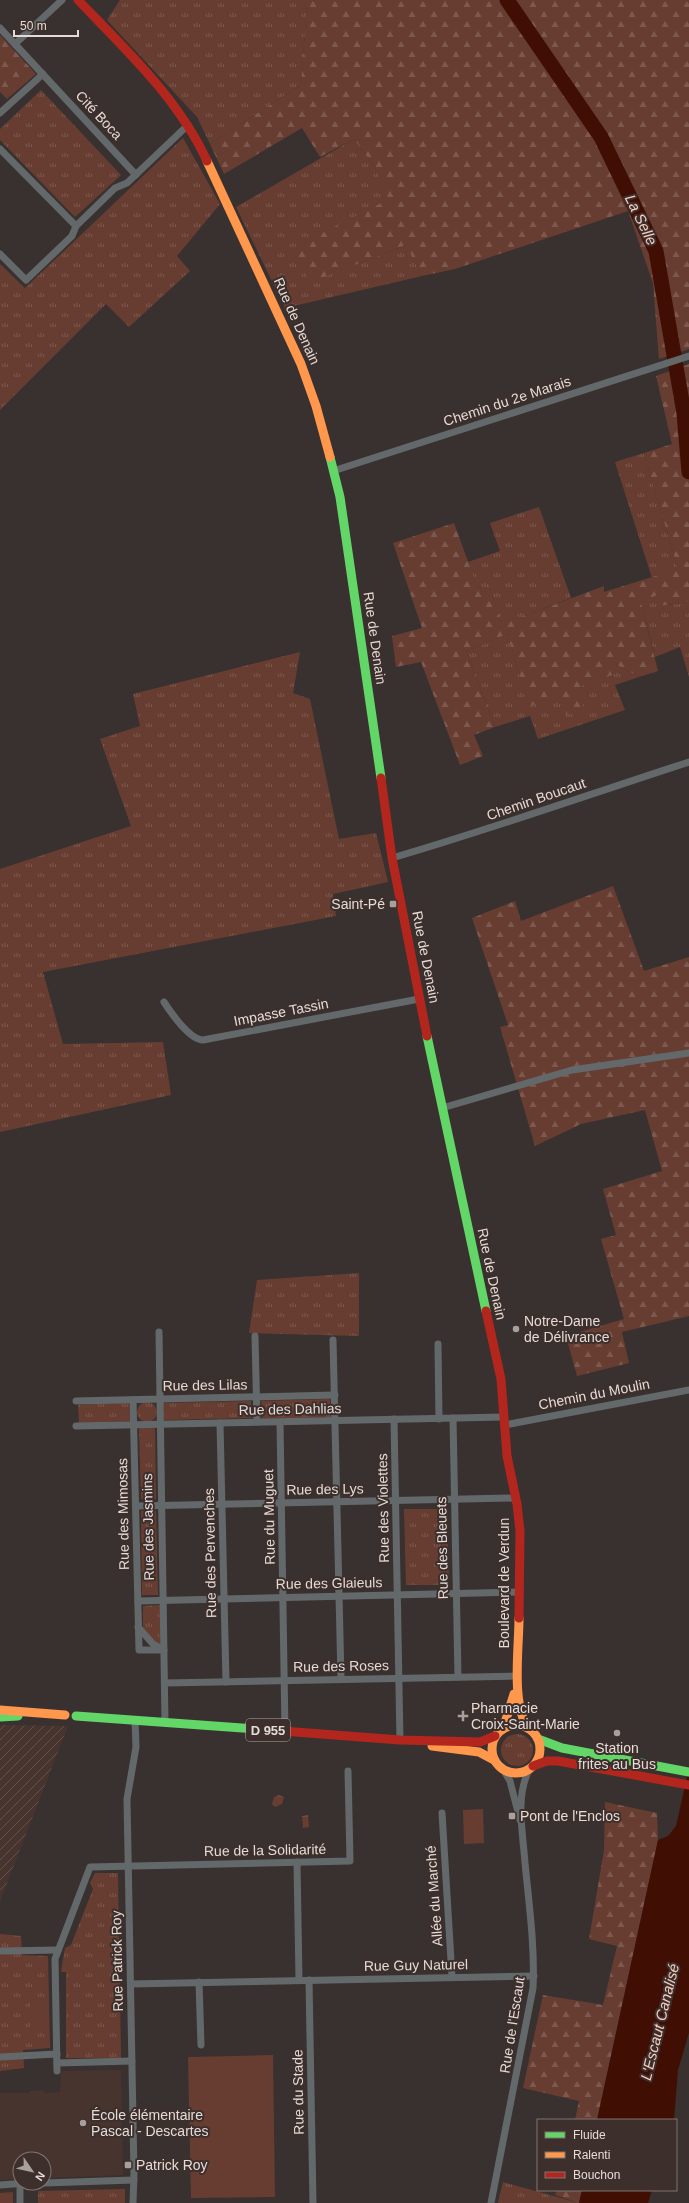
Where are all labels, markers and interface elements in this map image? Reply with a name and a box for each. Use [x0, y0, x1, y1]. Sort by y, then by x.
scale bar [14, 12, 78, 38]
text: 50 m [20, 19, 47, 33]
street label: Cité Boca [72, 87, 126, 143]
water label: La Selle [622, 192, 661, 248]
street label: Rue de Denain [271, 275, 323, 367]
street label: Chemin du 2e Marais [441, 373, 573, 429]
street label: Rue de Denain [361, 591, 389, 685]
street label: Chemin Boucaut [484, 775, 588, 823]
place label: Saint-Pé [331, 896, 385, 912]
marker: Saint-Pé [388, 899, 398, 909]
street label: Rue de Denain [409, 910, 443, 1004]
street label: Impasse Tassin [232, 995, 330, 1029]
street label: Rue de Denain [474, 1227, 510, 1321]
place label: Notre-Dame de Délivrance [524, 1313, 610, 1345]
marker: Notre-Dame de Délivrance [511, 1324, 521, 1334]
street label: Chemin du Moulin [537, 1375, 651, 1413]
street label: Rue des Lilas [162, 1376, 248, 1394]
street label: Rue des Dahlias [239, 1400, 341, 1418]
street label: Rue des Violettes [374, 1453, 392, 1563]
street label: Rue des Mimosas [114, 1458, 132, 1570]
street label: Rue du Muguet [260, 1469, 278, 1565]
street label: Rue des Jasmins [139, 1473, 157, 1581]
street label: Rue des Lys [286, 1480, 364, 1498]
street label: Rue des Pervenches [201, 1488, 219, 1618]
street label: Rue des Bleuets [433, 1497, 451, 1599]
street label: Boulevard de Verdun [496, 1518, 512, 1648]
street label: Rue des Glaieuls [276, 1574, 382, 1592]
street label: Rue des Roses [293, 1657, 389, 1675]
place label: Pharmacie Croix-Saint-Marie [471, 1700, 580, 1732]
marker: Pharmacie Croix-Saint-Marie [458, 1711, 468, 1721]
road number: D 955 [246, 1719, 290, 1741]
marker: Station frites au Bus [612, 1728, 622, 1738]
place label: Station frites au Bus [578, 1740, 656, 1772]
place label: Pont de l'Enclos [520, 1808, 620, 1824]
marker: Pont de l'Enclos [507, 1811, 517, 1821]
street label: Rue de la Solidarité [204, 1841, 326, 1859]
street label: Allée du Marché [422, 1845, 446, 1947]
street label: Rue Patrick Roy [108, 1910, 126, 2012]
street label: Rue Guy Naturel [364, 1956, 468, 1974]
water label: L'Escaut Canalisé [637, 1962, 682, 2082]
street label: Rue de l'Escaut [496, 1975, 528, 2074]
street label: Rue du Stade [289, 2049, 307, 2135]
place label: École élémentaire Pascal - Descartes [91, 2107, 208, 2139]
marker: École élémentaire Pascal - Descartes [78, 2118, 88, 2128]
legend [537, 2119, 677, 2191]
text: Fluide [573, 2128, 606, 2142]
text: Ralenti [573, 2148, 610, 2162]
north arrow [12, 2151, 52, 2191]
place label: Patrick Roy [136, 2157, 208, 2173]
marker: Patrick Roy [123, 2160, 133, 2170]
text: Bouchon [573, 2168, 620, 2182]
text: N [33, 2170, 47, 2183]

